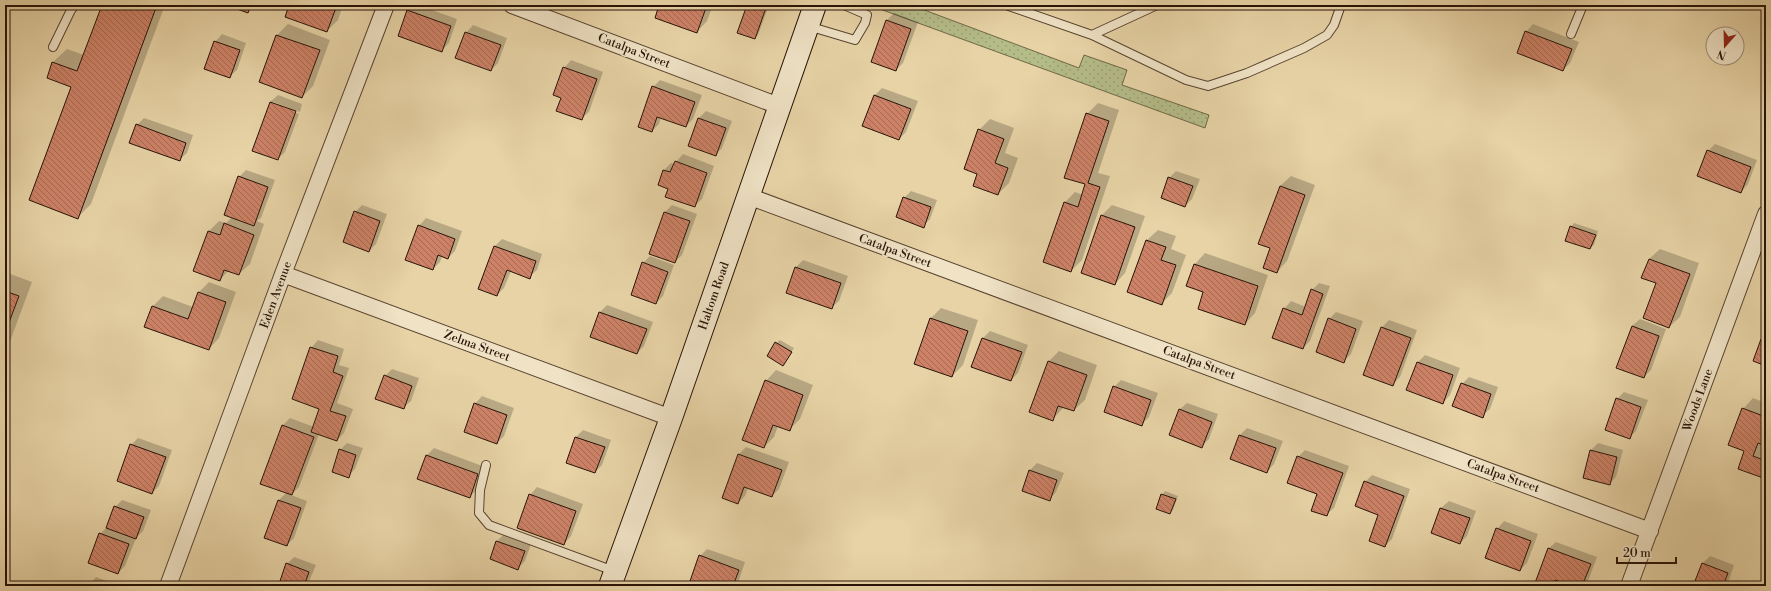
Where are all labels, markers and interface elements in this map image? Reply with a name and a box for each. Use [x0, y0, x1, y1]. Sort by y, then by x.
north arrow [1705, 26, 1745, 66]
street label: Catalpa Street [596, 30, 673, 72]
text: N [1715, 46, 1728, 63]
street label: Catalpa Street [857, 231, 934, 271]
street label: Eden Avenue [257, 259, 295, 331]
street label: Haltom Road [695, 260, 733, 332]
street label: Zelma Street [442, 327, 513, 365]
street label: Catalpa Street [1161, 343, 1238, 383]
street label: Woods Lane [1679, 367, 1716, 434]
street label: Catalpa Street [1465, 456, 1542, 496]
scale bar [1617, 539, 1676, 565]
text: 20 m [1623, 546, 1651, 561]

